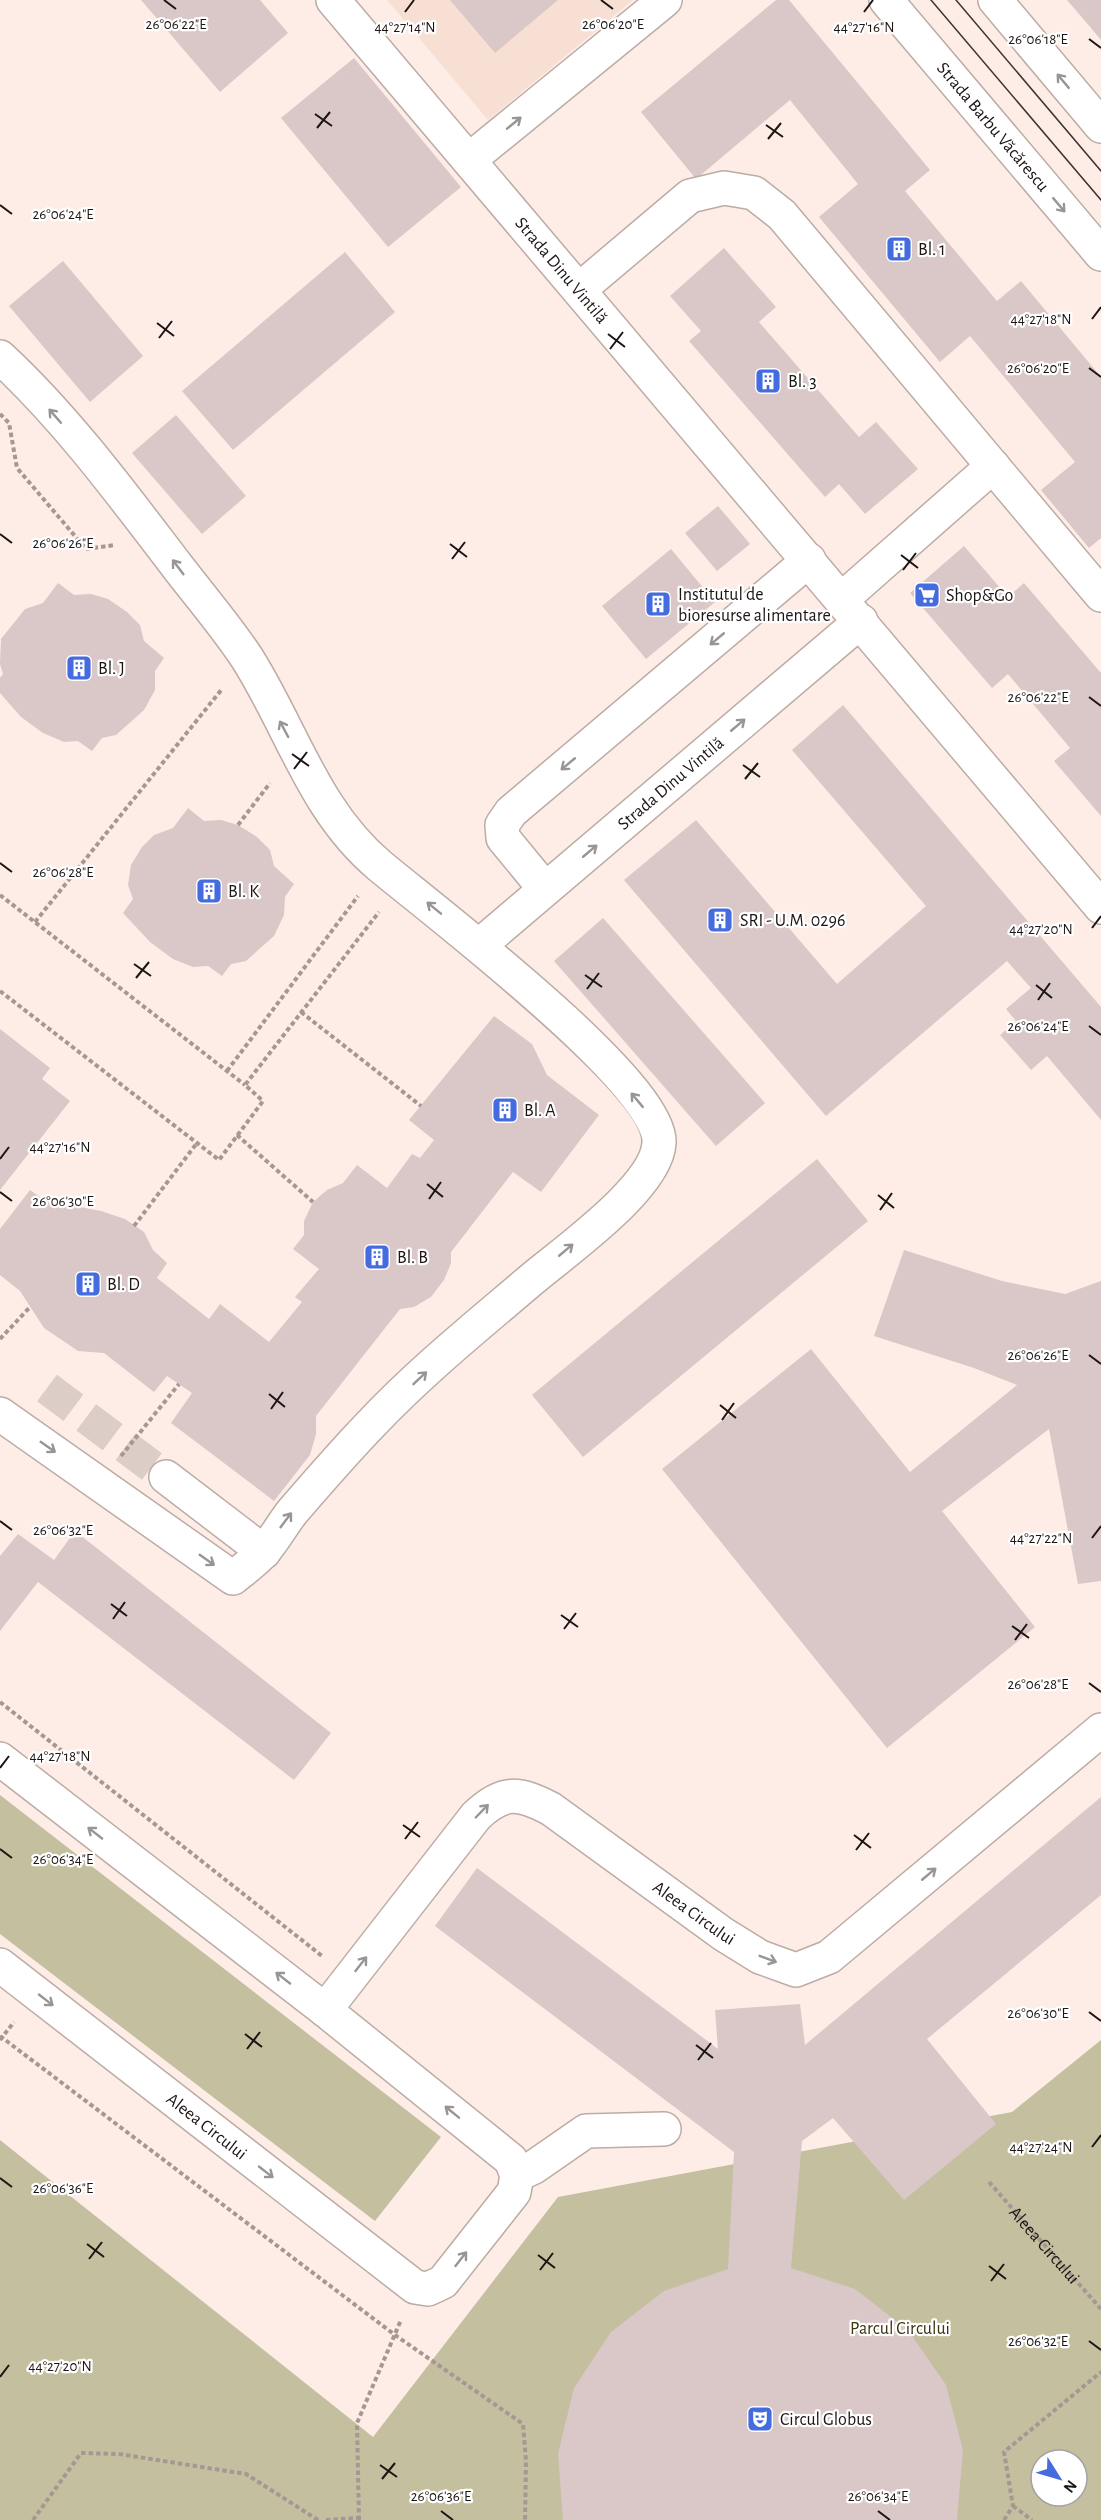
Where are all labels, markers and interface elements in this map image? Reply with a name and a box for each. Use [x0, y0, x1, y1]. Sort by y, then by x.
text: 26°06'22"E [146, 17, 206, 32]
text: 26°06'20"E [582, 17, 644, 32]
text: 44°27'14"N [374, 20, 436, 35]
text: 44°27'16"N [833, 20, 895, 35]
text: 26°06'18"E [1008, 32, 1068, 47]
street label: Strada Barbu Văcărescu [933, 59, 1052, 195]
one-way arrow [1057, 73, 1070, 89]
one-way arrow [506, 117, 522, 130]
one-way arrow [1053, 197, 1066, 213]
text: 26°06'24"E [32, 207, 94, 222]
street label: Strada Dinu Vintilă [511, 214, 611, 327]
building icon: Bl. 1 [884, 234, 914, 264]
place label: Bl. 1 [918, 241, 945, 259]
text: 44°27'18"N [1010, 312, 1072, 327]
text: 26°06'20"E [1007, 361, 1069, 376]
building icon: Bl. 3 [753, 366, 783, 396]
place label: Bl. 3 [788, 373, 817, 391]
one-way arrow [48, 409, 62, 424]
text: 26°06'26"E [32, 536, 94, 551]
one-way arrow [171, 559, 184, 575]
supermarket icon: Shop&Go [912, 580, 942, 610]
place label: Institutul de bioresurse alimentare [678, 586, 831, 625]
place label: Shop&Go [946, 587, 1014, 605]
building icon: Institutul de bioresurse alimentare [643, 589, 673, 619]
one-way arrow [709, 632, 725, 645]
building icon: Bl. J [64, 653, 94, 683]
place label: Bl. J [98, 660, 125, 678]
text: 26°06'22"E [1008, 690, 1068, 705]
one-way arrow [730, 718, 745, 732]
one-way arrow [278, 721, 290, 739]
street label: Strada Dinu Vintilă [615, 734, 728, 834]
one-way arrow [560, 758, 576, 771]
one-way arrow [582, 844, 597, 858]
text: 26°06'28"E [32, 865, 94, 880]
building icon: Bl. K [194, 876, 224, 906]
place label: Bl. K [228, 883, 259, 901]
one-way arrow [426, 902, 442, 915]
building icon: SRI - U.M. 0296 [705, 905, 735, 935]
place label: SRI - U.M. 0296 [740, 912, 845, 930]
text: 44°27'20"N [1009, 922, 1073, 937]
text: 26°06'24"E [1007, 1019, 1069, 1034]
one-way arrow [631, 1092, 644, 1108]
building icon: Bl. A [490, 1095, 520, 1125]
place label: Bl. A [524, 1102, 556, 1120]
text: 44°27'16"N [29, 1140, 91, 1155]
text: 26°06'30"E [32, 1194, 94, 1209]
building icon: Bl. B [362, 1242, 392, 1272]
one-way arrow [558, 1243, 573, 1257]
place label: Bl. B [397, 1249, 428, 1267]
building icon: Bl. D [73, 1269, 103, 1299]
place label: Bl. D [107, 1276, 140, 1294]
text: 26°06'26"E [1007, 1348, 1069, 1363]
one-way arrow [412, 1372, 427, 1386]
one-way arrow [39, 1441, 55, 1453]
one-way arrow [280, 1513, 293, 1529]
text: 26°06'32"E [33, 1523, 93, 1538]
text: 44°27'22"N [1010, 1531, 1072, 1546]
one-way arrow [198, 1554, 215, 1566]
text: 26°06'28"E [1007, 1677, 1069, 1692]
text: 44°27'18"N [29, 1749, 91, 1764]
one-way arrow [474, 1803, 489, 1818]
one-way arrow [88, 1826, 104, 1839]
text: 26°06'34"E [33, 1852, 93, 1867]
one-way arrow [921, 1867, 937, 1880]
street label: Aleea Circului [649, 1878, 738, 1949]
one-way arrow [759, 1955, 777, 1966]
one-way arrow [354, 1956, 367, 1972]
one-way arrow [275, 1971, 291, 1984]
one-way arrow [38, 1994, 54, 2007]
text: 26°06'30"E [1007, 2006, 1069, 2021]
street label: Aleea Circului [163, 2090, 250, 2164]
one-way arrow [444, 2106, 460, 2119]
text: 44°27'24"N [1010, 2140, 1072, 2155]
one-way arrow [258, 2165, 274, 2178]
text: 26°06'36"E [33, 2181, 93, 2196]
street label: Aleea Circului [1005, 2204, 1082, 2288]
one-way arrow [454, 2251, 467, 2267]
park label: Parcul Circului [850, 2320, 950, 2338]
text: 26°06'32"E [1008, 2334, 1068, 2349]
text: 44°27'20"N [28, 2359, 92, 2374]
theatre icon: Circul Globus [745, 2404, 775, 2434]
place label: Circul Globus [780, 2411, 872, 2429]
north arrow [1029, 2448, 1089, 2508]
text: N [1060, 2477, 1080, 2496]
text: 26°06'36"E [411, 2489, 471, 2504]
text: 26°06'34"E [848, 2489, 908, 2504]

